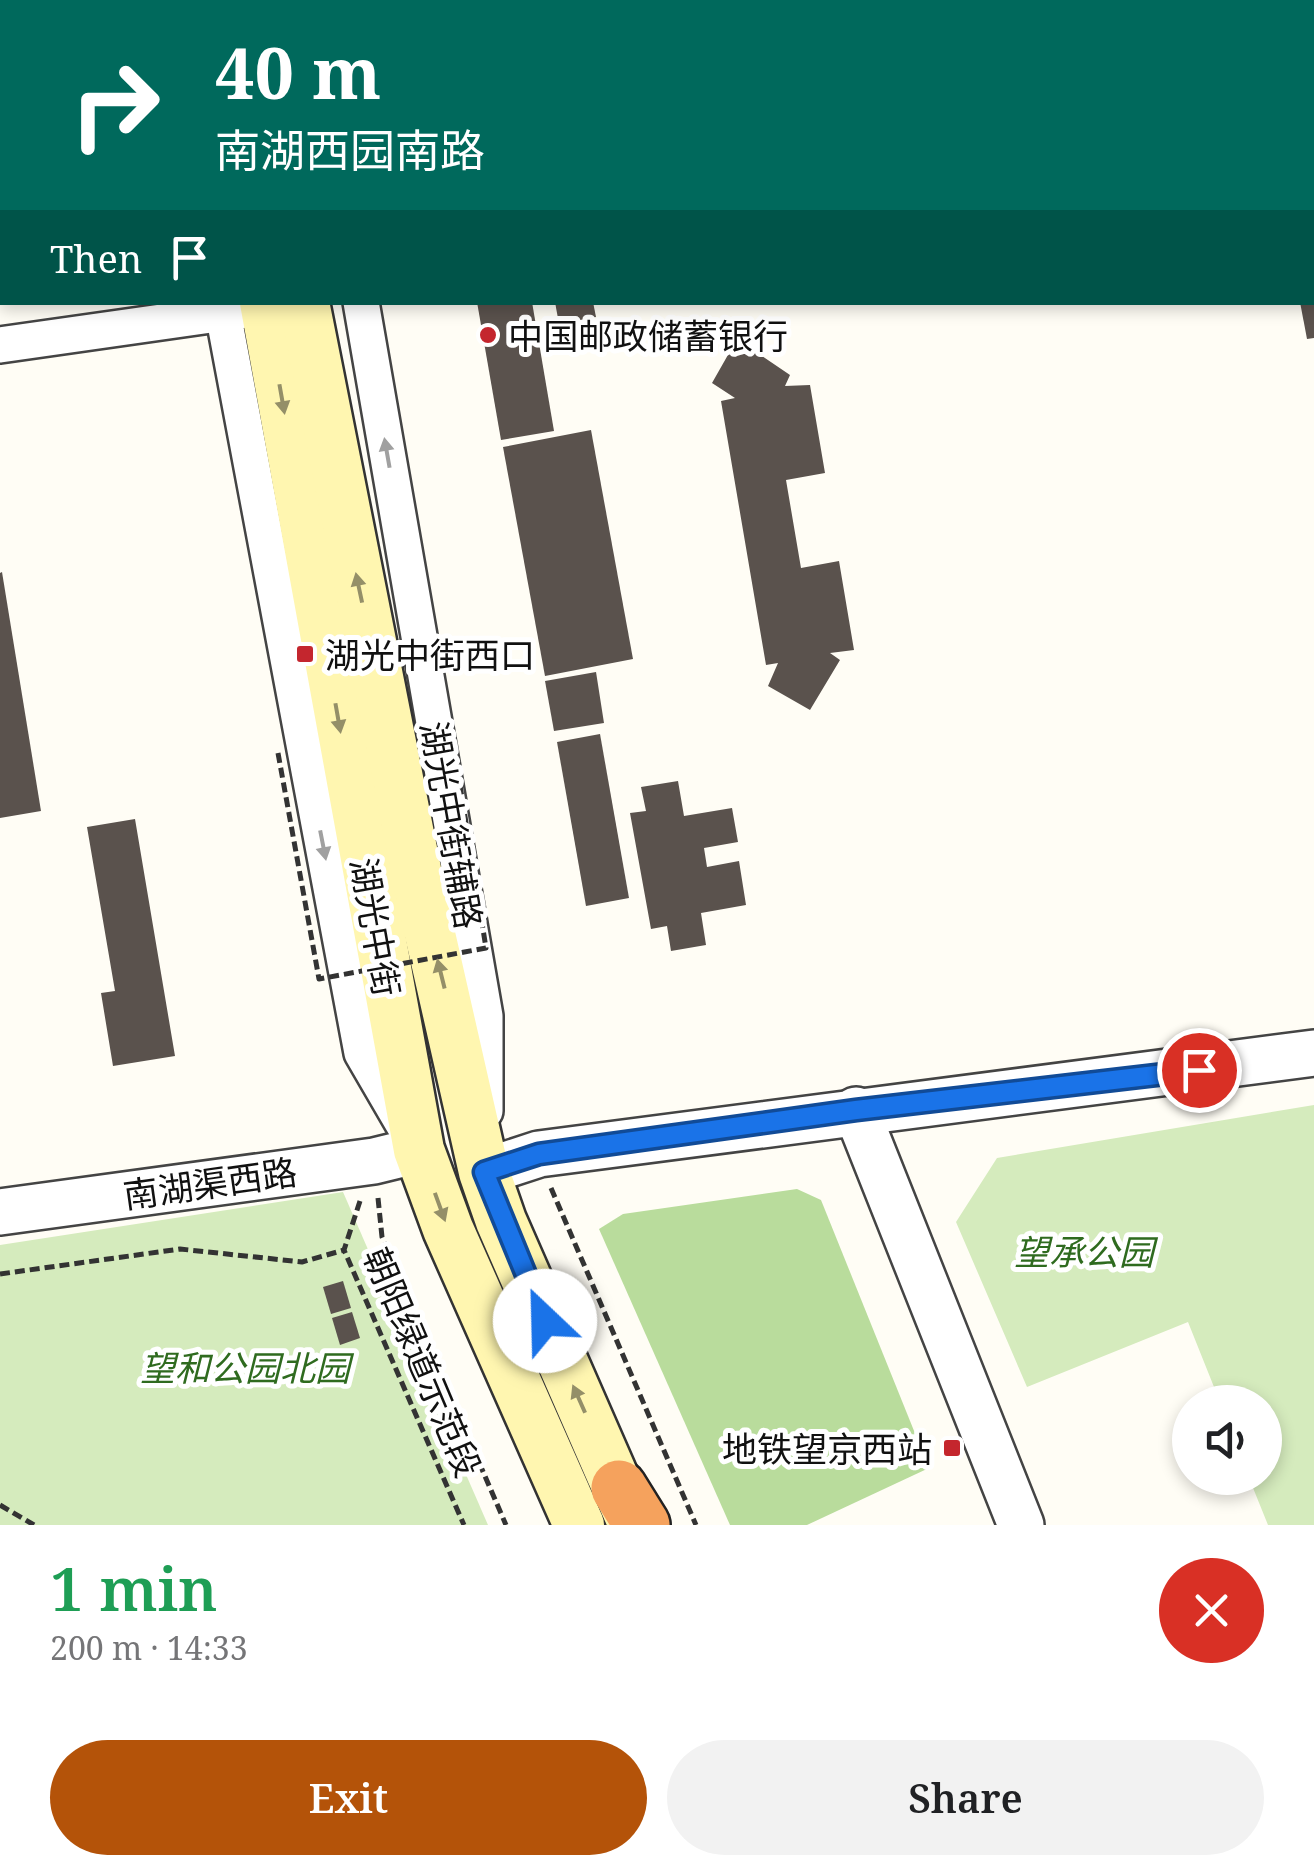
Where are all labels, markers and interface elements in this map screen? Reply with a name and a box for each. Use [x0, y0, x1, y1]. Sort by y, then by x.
text: 40 m [215, 24, 381, 120]
icon: right [50, 40, 180, 170]
text: 南湖西园南路 [215, 119, 485, 180]
icon: arrive [162, 230, 217, 285]
text: Then [50, 232, 142, 284]
place label: 中国邮政储蓄银行 [508, 312, 788, 359]
marker: 中国邮政储蓄银行 [477, 324, 499, 346]
one-way arrow [275, 383, 290, 415]
one-way arrow [379, 436, 394, 468]
one-way arrow [350, 572, 366, 603]
place label: 湖光中街西口 [325, 631, 535, 678]
marker: 湖光中街西口 [294, 643, 316, 665]
one-way arrow [331, 703, 346, 735]
street label: 湖光中街辅路 [411, 718, 493, 932]
one-way arrow [316, 830, 331, 862]
street label: 湖光中街 [341, 854, 411, 1000]
one-way arrow [433, 958, 449, 989]
pin [1157, 1028, 1242, 1113]
icon: arrive [1172, 1043, 1227, 1098]
street label: 南湖渠西路 [120, 1148, 300, 1218]
one-way arrow [433, 1193, 448, 1223]
park label: 望承公园 [1014, 1228, 1159, 1275]
street label: 朝阳绿道示范段 [354, 1240, 492, 1484]
position arrow [493, 1269, 597, 1373]
park label: 望和公园北园 [140, 1344, 355, 1391]
one-way arrow [571, 1384, 587, 1414]
map controls [1172, 1385, 1282, 1495]
button: sound [1172, 1385, 1282, 1495]
place label: 地铁望京西站 [722, 1425, 932, 1472]
marker: 地铁望京西站 [941, 1437, 963, 1459]
text: 1 min [50, 1547, 218, 1629]
button: close [1159, 1558, 1264, 1663]
text: 200 m · 14:33 [50, 1626, 248, 1669]
button: Exit [50, 1740, 647, 1855]
button: Share [667, 1740, 1264, 1855]

